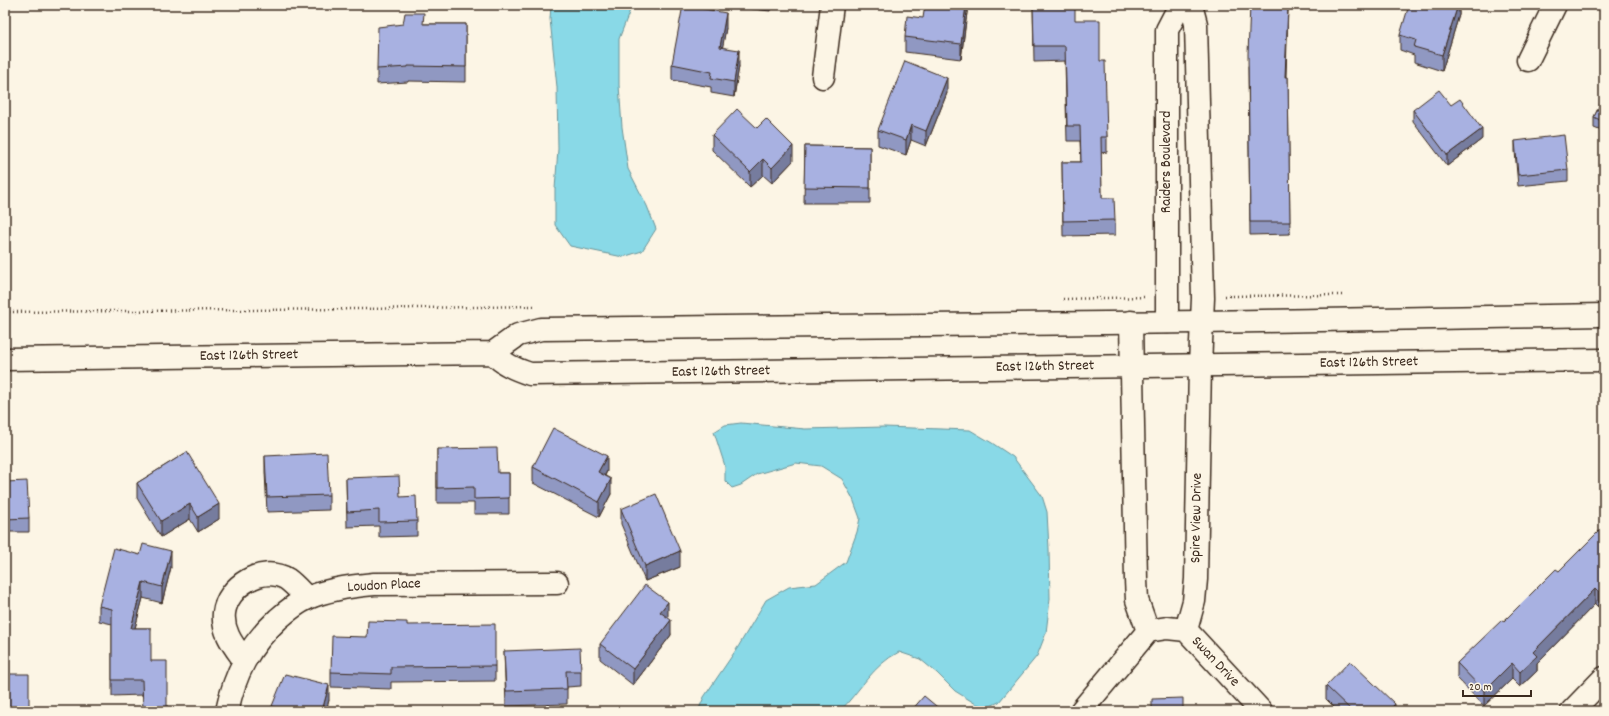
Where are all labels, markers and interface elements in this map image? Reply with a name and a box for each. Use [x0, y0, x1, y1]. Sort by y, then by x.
street label: Raiders Boulevard [1156, 111, 1178, 213]
street label: East 126th Street [200, 344, 299, 368]
street label: East 126th Street [1320, 351, 1419, 375]
street label: East 126th Street [996, 355, 1095, 379]
street label: East 126th Street [672, 360, 771, 384]
street label: Spire View Drive [1185, 472, 1209, 563]
street label: Loudon Place [347, 573, 422, 599]
street label: Swan Drive [1186, 632, 1245, 693]
scale bar [1463, 672, 1531, 698]
text: 20 m [1469, 679, 1492, 696]

